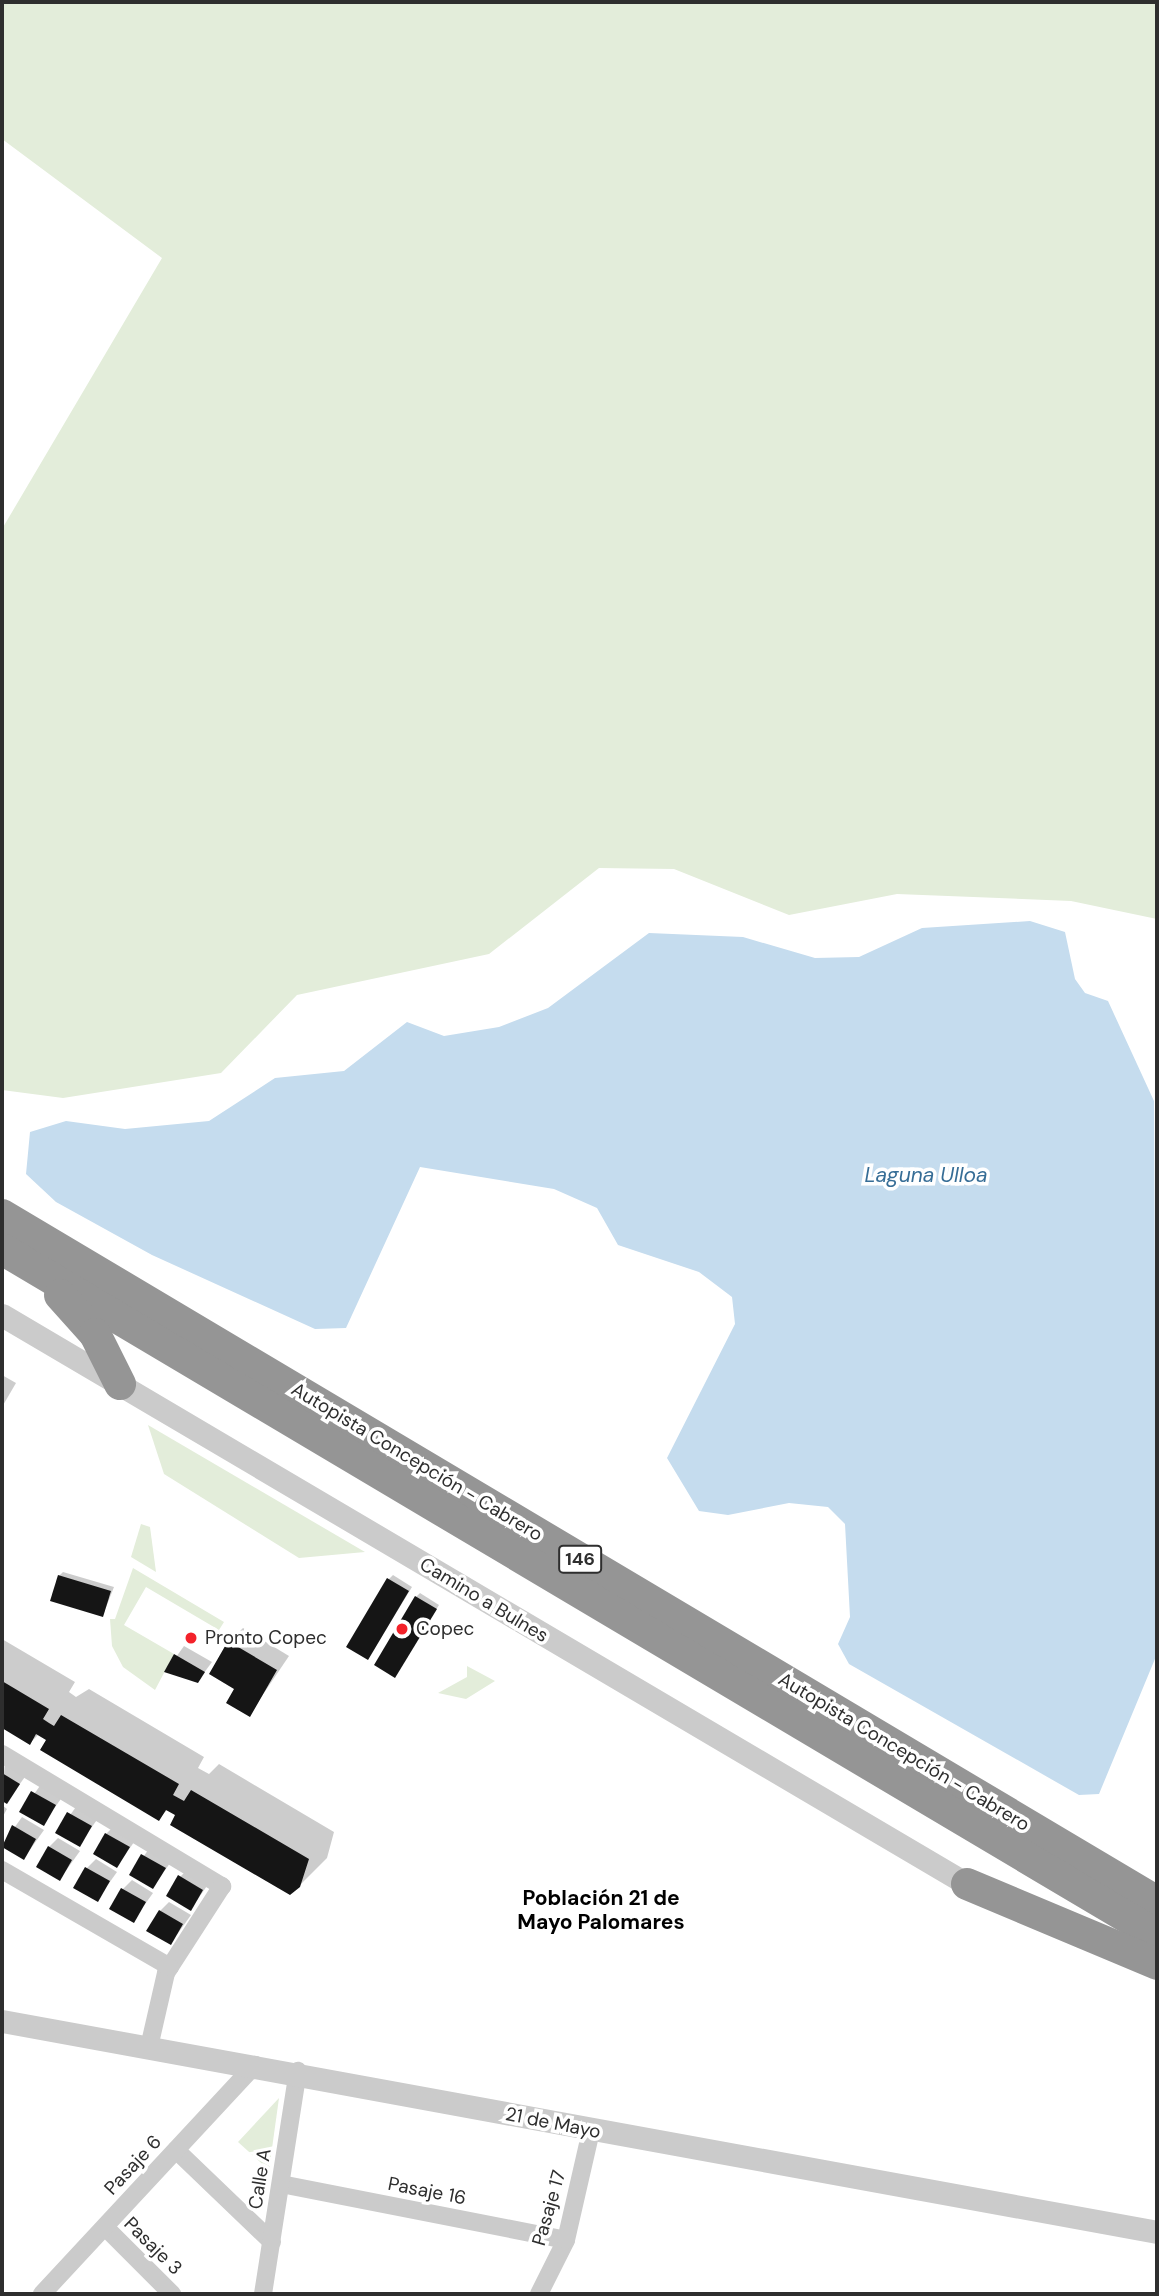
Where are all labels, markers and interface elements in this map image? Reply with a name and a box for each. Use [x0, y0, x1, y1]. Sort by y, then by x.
water label: Laguna Ulloa [864, 1162, 988, 1188]
street label: Autopista Concepción - Cabrero [287, 1378, 547, 1546]
road number: 146 [557, 1544, 603, 1574]
street label: Camino a Bulnes [416, 1553, 552, 1647]
place label: Copec [416, 1618, 474, 1640]
marker: Copec [394, 1621, 410, 1637]
place label: Pronto Copec [205, 1627, 327, 1649]
marker: Pronto Copec [183, 1630, 199, 1646]
street label: Autopista Concepción - Cabrero [774, 1668, 1034, 1836]
district label: Población 21 de Mayo Palomares [517, 1885, 685, 1935]
street label: 21 de Mayo [503, 2103, 603, 2143]
street label: Pasaje 6 [100, 2130, 166, 2200]
street label: Calle A [244, 2147, 276, 2211]
street label: Pasaje 17 [527, 2168, 571, 2248]
street label: Pasaje 16 [386, 2172, 468, 2210]
street label: Pasaje 3 [119, 2212, 187, 2280]

